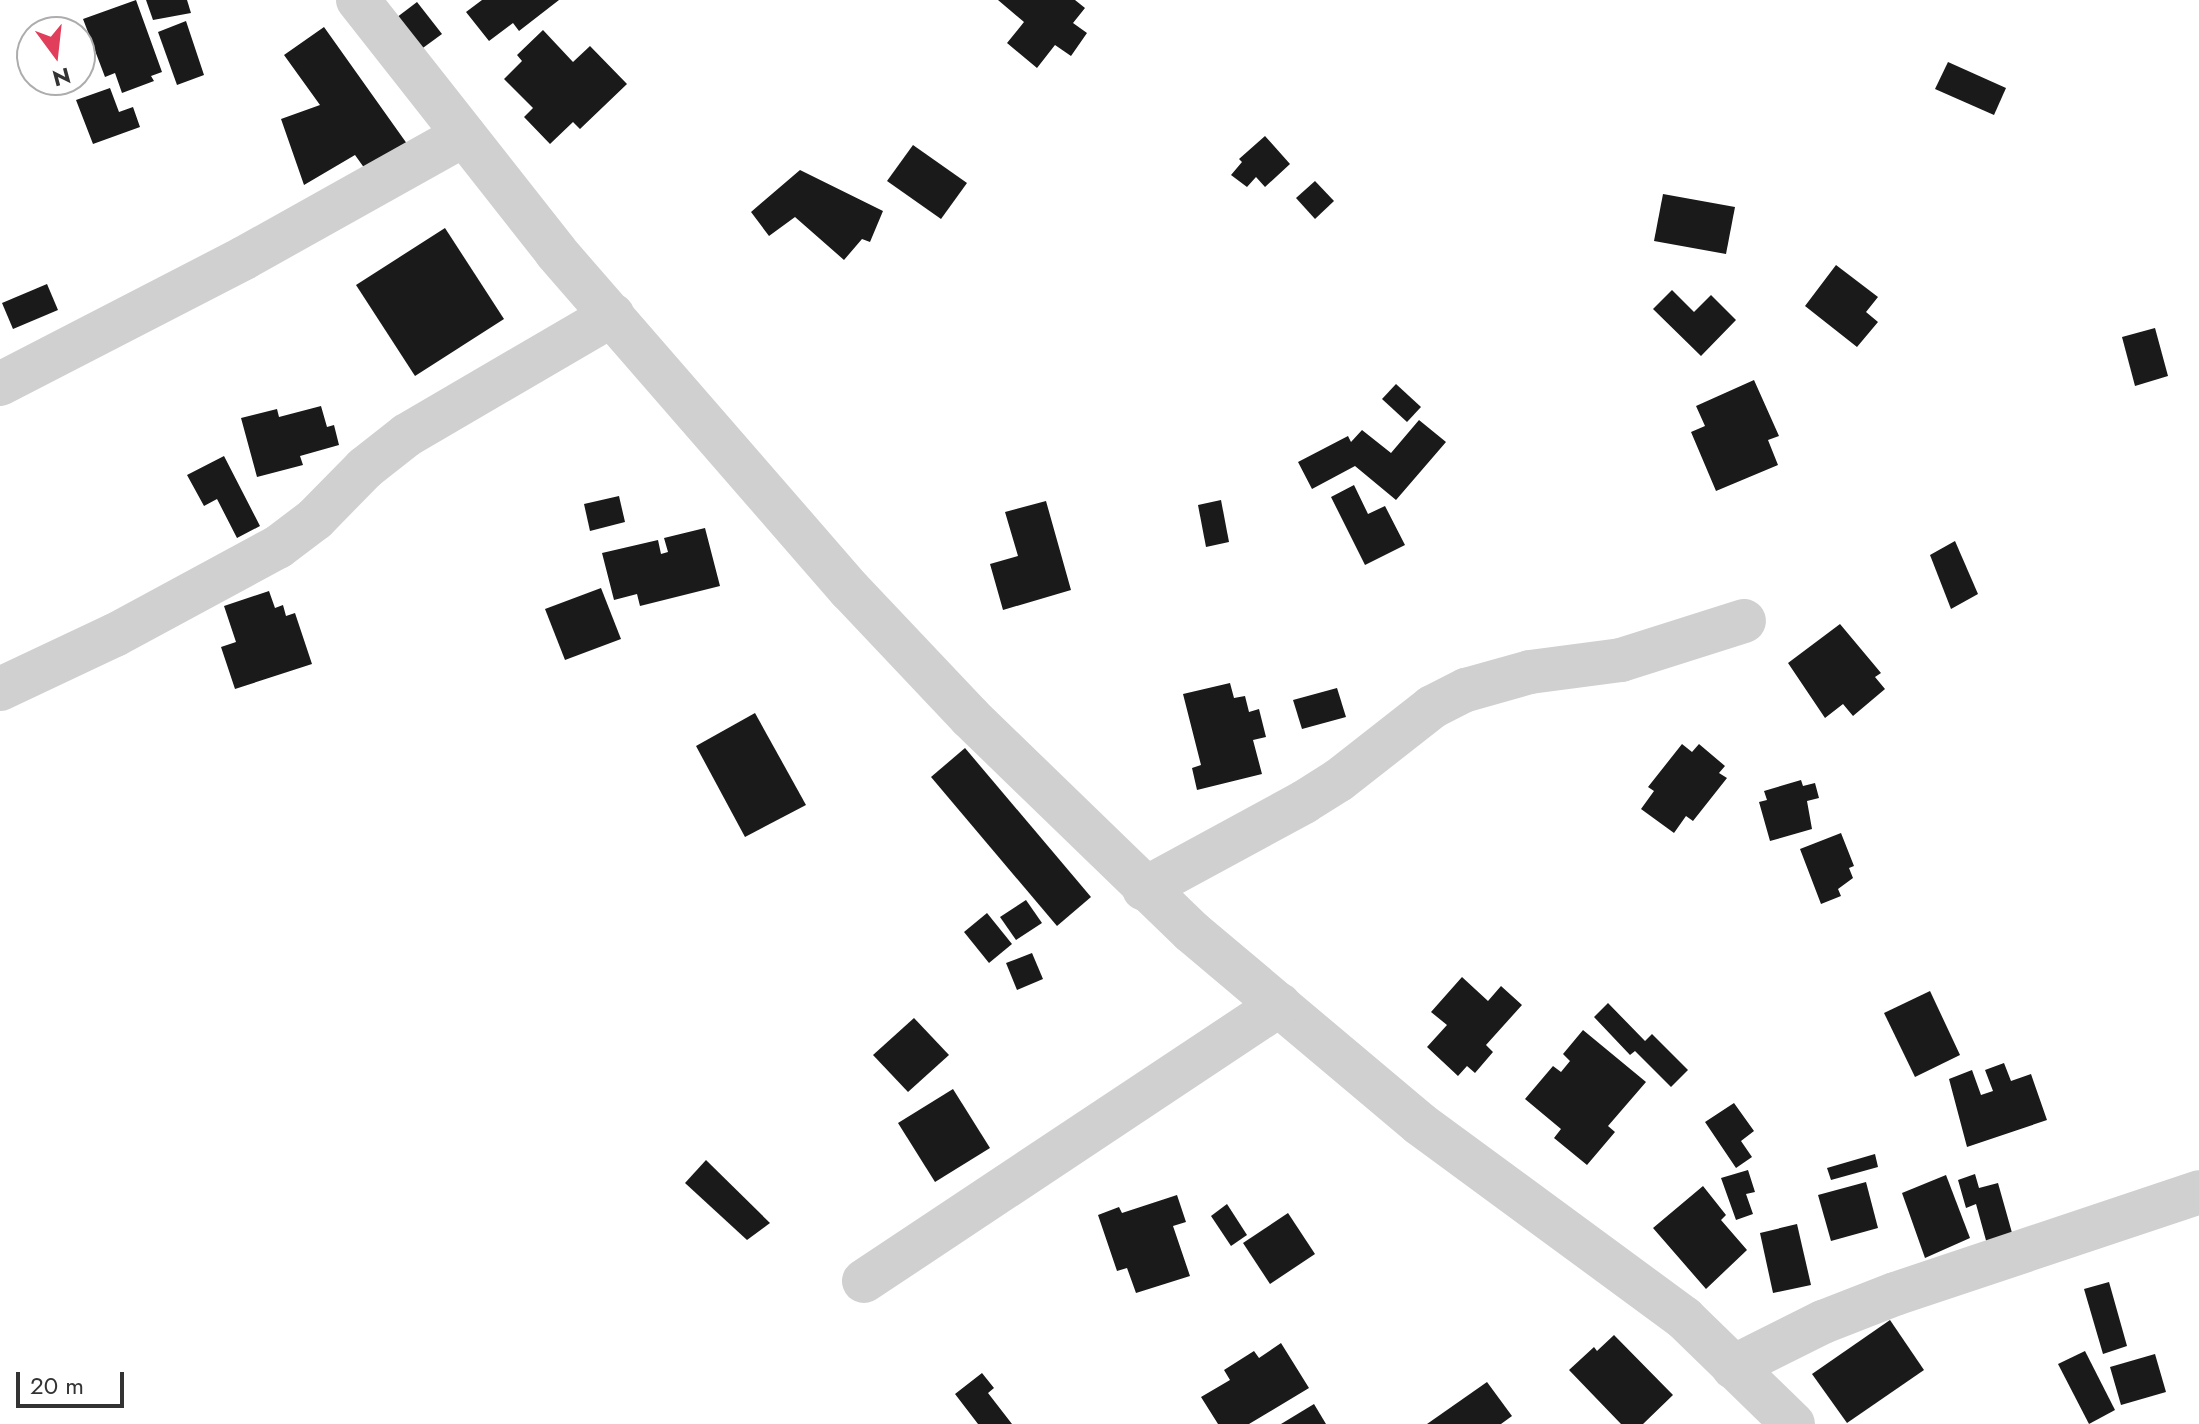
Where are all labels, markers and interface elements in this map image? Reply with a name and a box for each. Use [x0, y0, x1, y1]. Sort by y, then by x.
north arrow [16, 16, 96, 96]
text: N [49, 60, 74, 95]
scale bar [20, 1356, 128, 1406]
text: 20 m [30, 1368, 84, 1403]

